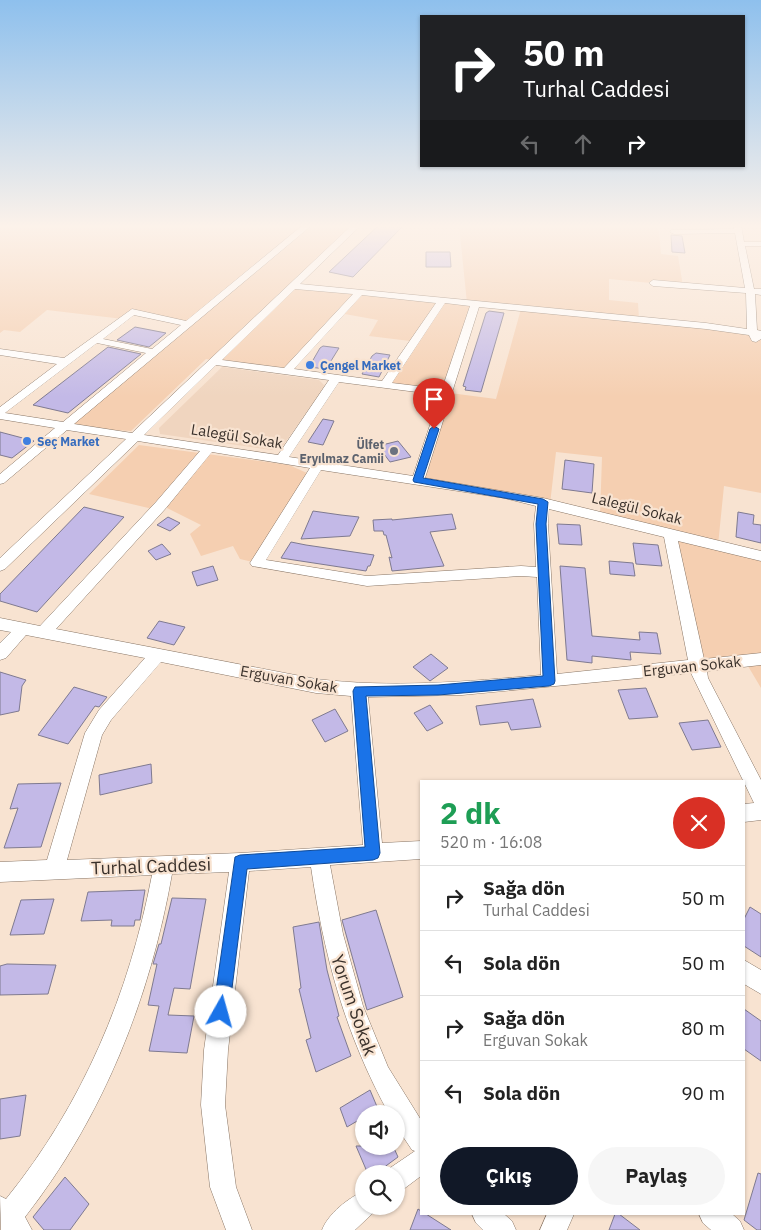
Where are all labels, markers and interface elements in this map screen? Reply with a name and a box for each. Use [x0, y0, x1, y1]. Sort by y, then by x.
text: 50 m [523, 30, 605, 76]
icon: right [440, 35, 505, 100]
text: Turhal Caddesi [523, 74, 670, 103]
icon: left [516, 130, 544, 158]
icon: ahead [569, 130, 597, 158]
icon: right [622, 130, 650, 158]
place label: Çengel Market [320, 358, 401, 373]
marker: Çengel Market [304, 359, 316, 371]
pin [413, 378, 455, 429]
icon: arrive [420, 385, 448, 413]
street label: Lalegül Sokak [190, 419, 284, 453]
place label: Seç Market [37, 434, 100, 449]
marker: Seç Market [21, 435, 33, 447]
place label: Ülfet Eryılmaz Camii [299, 437, 384, 466]
marker: Ülfet Eryılmaz Camii [388, 445, 400, 457]
street label: Lalegül Sokak [590, 488, 684, 528]
street label: Erguvan Sokak [642, 651, 742, 681]
street label: Erguvan Sokak [239, 661, 339, 697]
text: 2 dk [440, 793, 501, 832]
button: close [673, 797, 725, 849]
text: 520 m · 16:08 [440, 832, 542, 852]
street label: Turhal Caddesi [91, 852, 211, 880]
text: Sağa dön [483, 876, 565, 900]
icon: right [440, 884, 468, 912]
text: 50 m [681, 886, 725, 910]
text: Turhal Caddesi [483, 900, 590, 920]
icon: left [440, 949, 468, 977]
street label: Yorum Sokak [326, 951, 382, 1059]
text: Sola dön [483, 951, 560, 975]
text: 50 m [681, 951, 725, 975]
position arrow [194, 985, 246, 1037]
text: Sağa dön [483, 1006, 565, 1030]
icon: right [440, 1014, 468, 1042]
text: 80 m [681, 1016, 725, 1040]
text: Erguvan Sokak [483, 1030, 588, 1050]
icon: left [440, 1079, 468, 1107]
text: Sola dön [483, 1081, 560, 1105]
text: 90 m [681, 1081, 725, 1105]
map controls [355, 1105, 405, 1215]
button: sound [355, 1105, 405, 1155]
button: Çıkış [440, 1147, 578, 1205]
button: Paylaş [588, 1147, 725, 1205]
button: search [355, 1165, 405, 1215]

